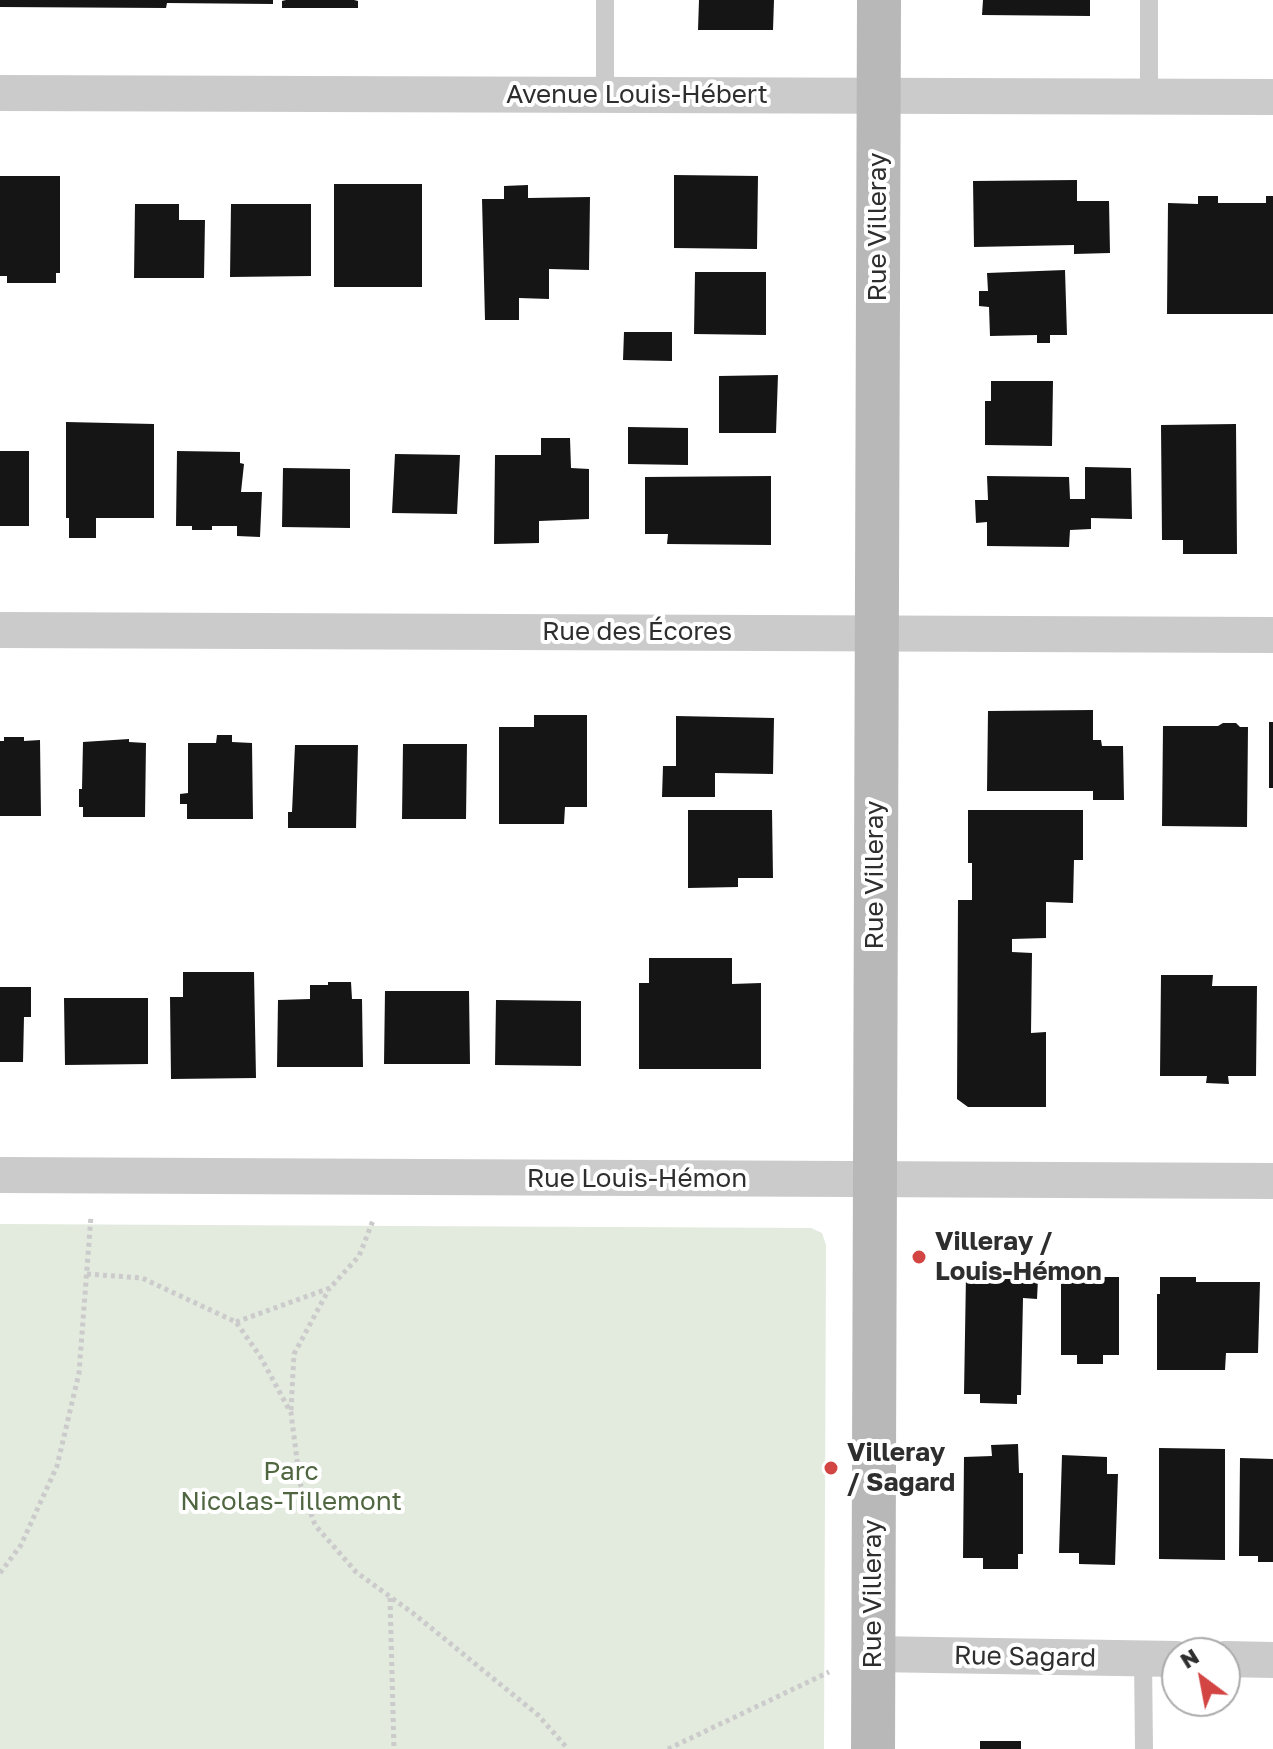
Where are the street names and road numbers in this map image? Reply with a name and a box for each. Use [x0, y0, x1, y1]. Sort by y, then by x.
street label: Avenue Louis-Hébert [506, 79, 768, 111]
street label: Rue Villeray [862, 153, 894, 301]
street label: Rue des Écores [542, 616, 732, 648]
street label: Rue Villeray [859, 801, 891, 949]
street label: Rue Louis-Hémon [527, 1163, 747, 1195]
street label: Rue Villeray [857, 1520, 889, 1668]
street label: Rue Sagard [954, 1640, 1096, 1674]

